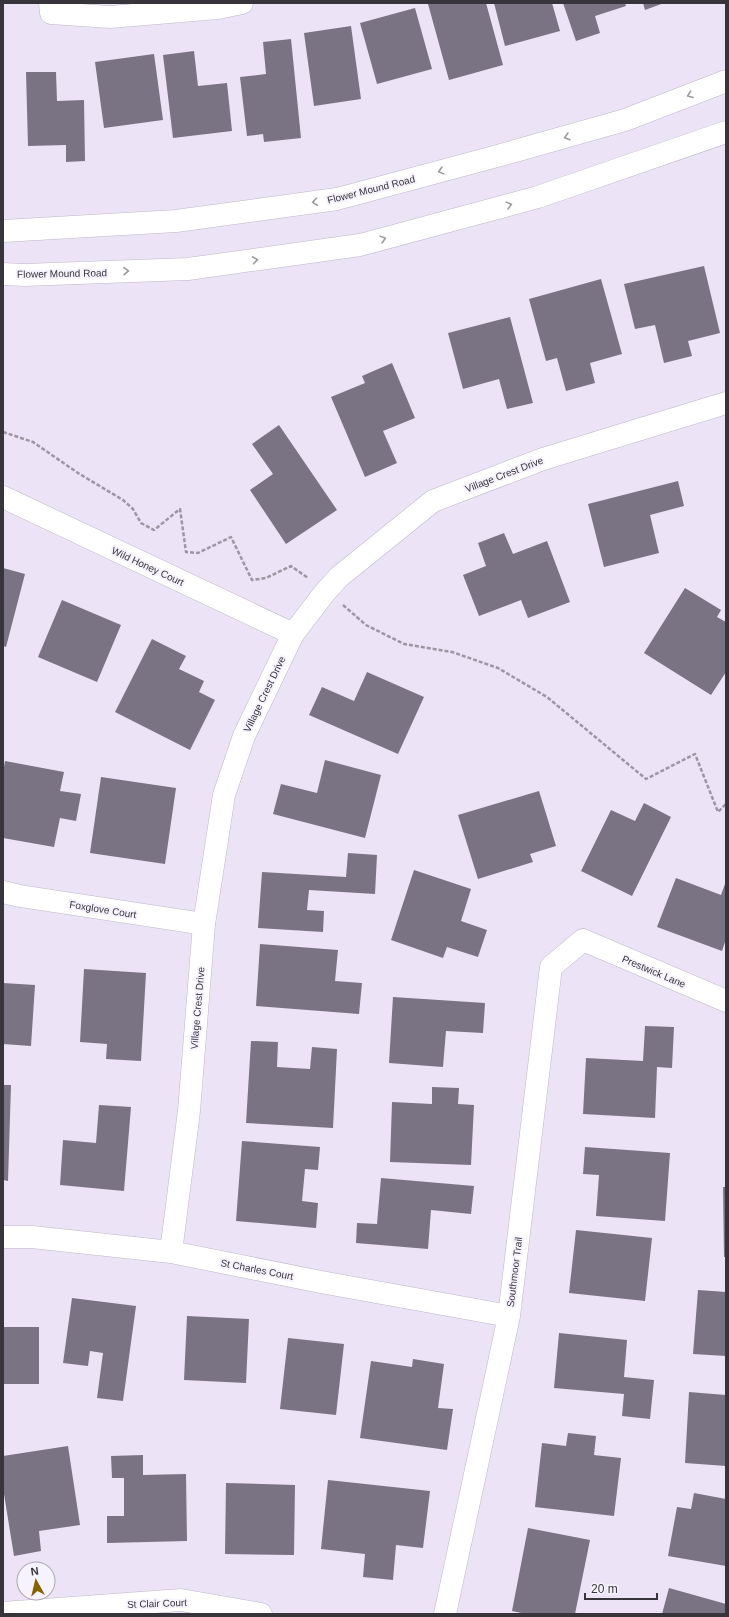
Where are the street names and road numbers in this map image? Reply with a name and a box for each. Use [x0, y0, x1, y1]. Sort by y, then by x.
street label: Flower Mound Road [326, 173, 416, 206]
street label: Flower Mound Road [17, 267, 107, 280]
street label: Village Crest Drive [464, 454, 545, 494]
street label: Wild Honey Court [110, 545, 186, 588]
street label: Village Crest Drive [241, 654, 288, 734]
street label: Foxglove Court [69, 899, 137, 920]
street label: Prestwick Lane [620, 953, 688, 990]
street label: Village Crest Drive [188, 966, 207, 1050]
street label: Southmoor Trail [505, 1236, 524, 1308]
street label: St Charles Court [220, 1257, 294, 1282]
street label: St Clair Court [127, 1597, 187, 1610]

